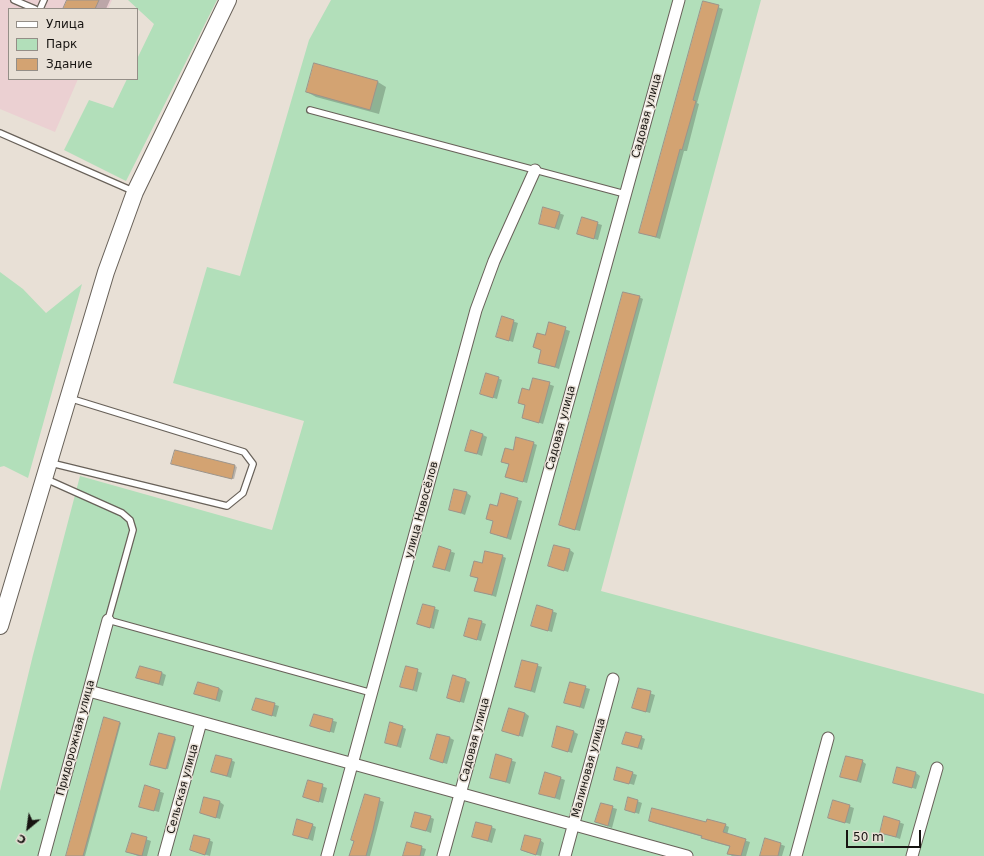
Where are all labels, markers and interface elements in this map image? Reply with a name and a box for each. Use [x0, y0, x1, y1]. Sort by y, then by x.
legend [8, 8, 138, 80]
text: Улица [46, 17, 84, 31]
text: Парк [46, 37, 77, 51]
text: Здание [46, 57, 92, 71]
street label: Садовая улица [629, 72, 665, 160]
street label: Садовая улица [543, 384, 579, 472]
street label: улица Новосёлов [403, 460, 441, 560]
street label: Придорожная улица [54, 679, 98, 797]
street label: Садовая улица [457, 696, 493, 784]
street label: Малиновая улица [569, 717, 609, 819]
street label: Сельская улица [165, 743, 201, 835]
north arrow [8, 808, 48, 848]
scale bar [848, 822, 923, 848]
text: 50 m [853, 830, 884, 844]
text: С [15, 831, 29, 847]

